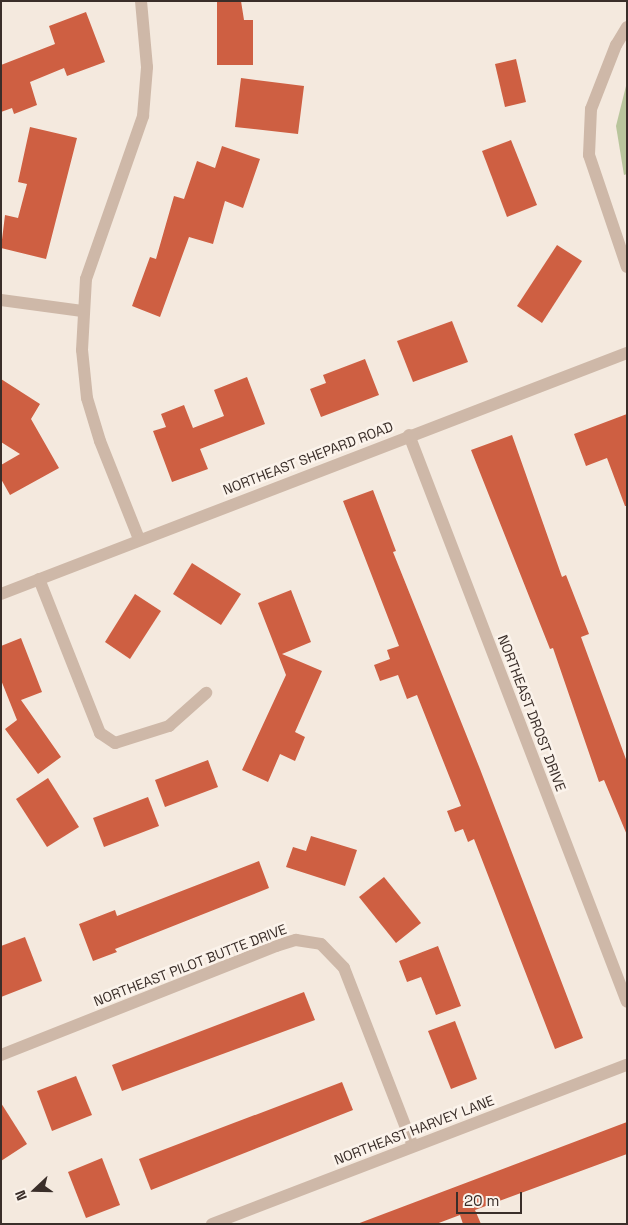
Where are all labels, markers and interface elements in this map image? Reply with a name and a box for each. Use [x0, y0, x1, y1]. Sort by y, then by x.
street label: NORTHEAST SHEPARD ROAD [220, 418, 396, 498]
street label: NORTHEAST DROST DRIVE [494, 632, 570, 794]
street label: NORTHEAST PILOT BUTTE DRIVE [91, 920, 289, 1010]
street label: NORTHEAST HARVEY LANE [331, 1092, 497, 1168]
north arrow [10, 1165, 60, 1215]
scale bar [458, 1182, 524, 1214]
text: N [11, 1188, 31, 1203]
text: 20 m [464, 1191, 499, 1210]

